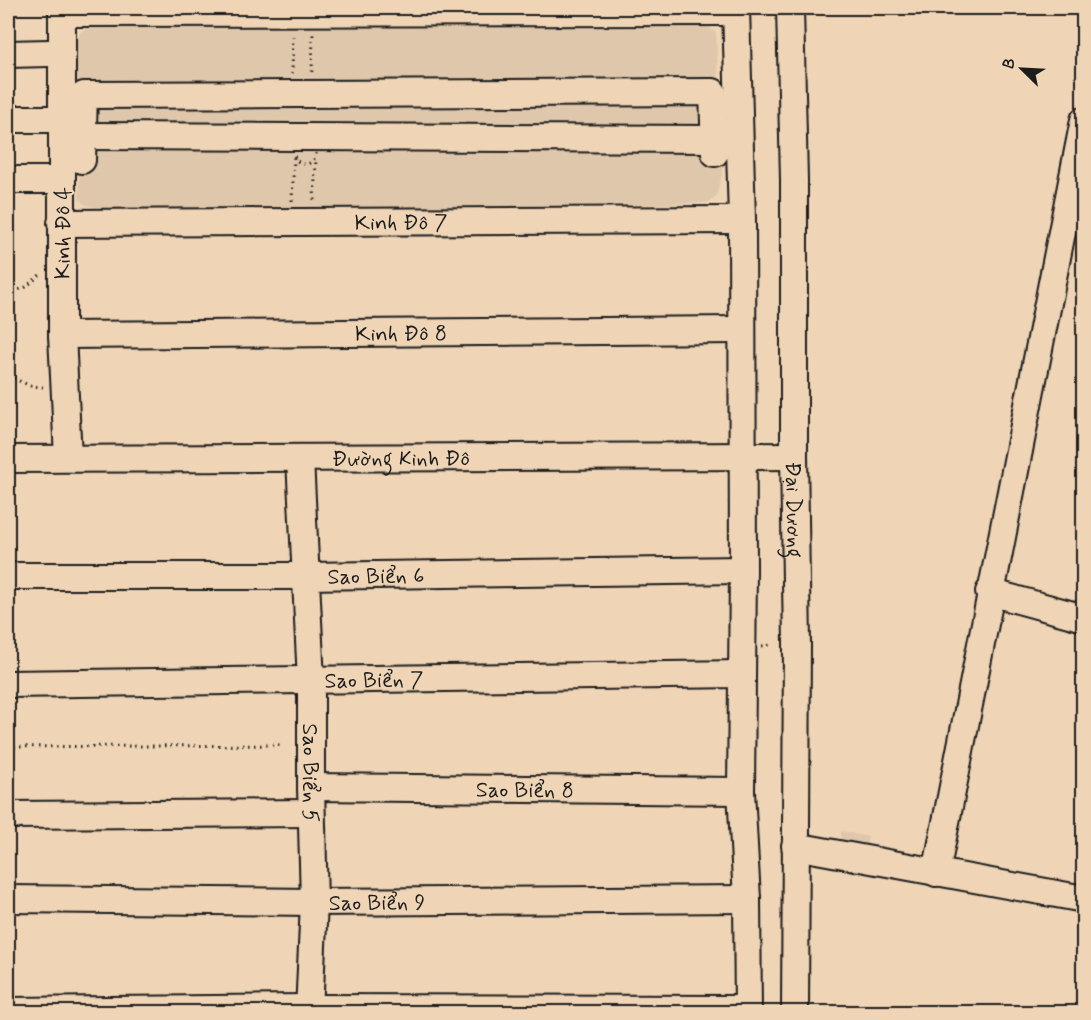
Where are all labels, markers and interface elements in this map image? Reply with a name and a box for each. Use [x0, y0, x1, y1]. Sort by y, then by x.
north arrow [992, 39, 1052, 99]
text: B [998, 55, 1021, 72]
street label: Kinh Đô 4 [50, 187, 78, 279]
street label: Kinh Đô 7 [354, 209, 448, 238]
street label: Kinh Đô 8 [355, 320, 447, 349]
street label: Đường Kinh Đô [332, 445, 470, 477]
street label: Đại Dương [776, 461, 808, 559]
street label: Sao Biển 6 [327, 562, 425, 592]
street label: Sao Biển 7 [324, 666, 424, 696]
street label: Sao Biển 5 [295, 723, 324, 823]
street label: Sao Biển 8 [476, 777, 574, 805]
street label: Sao Biển 9 [329, 889, 425, 918]

